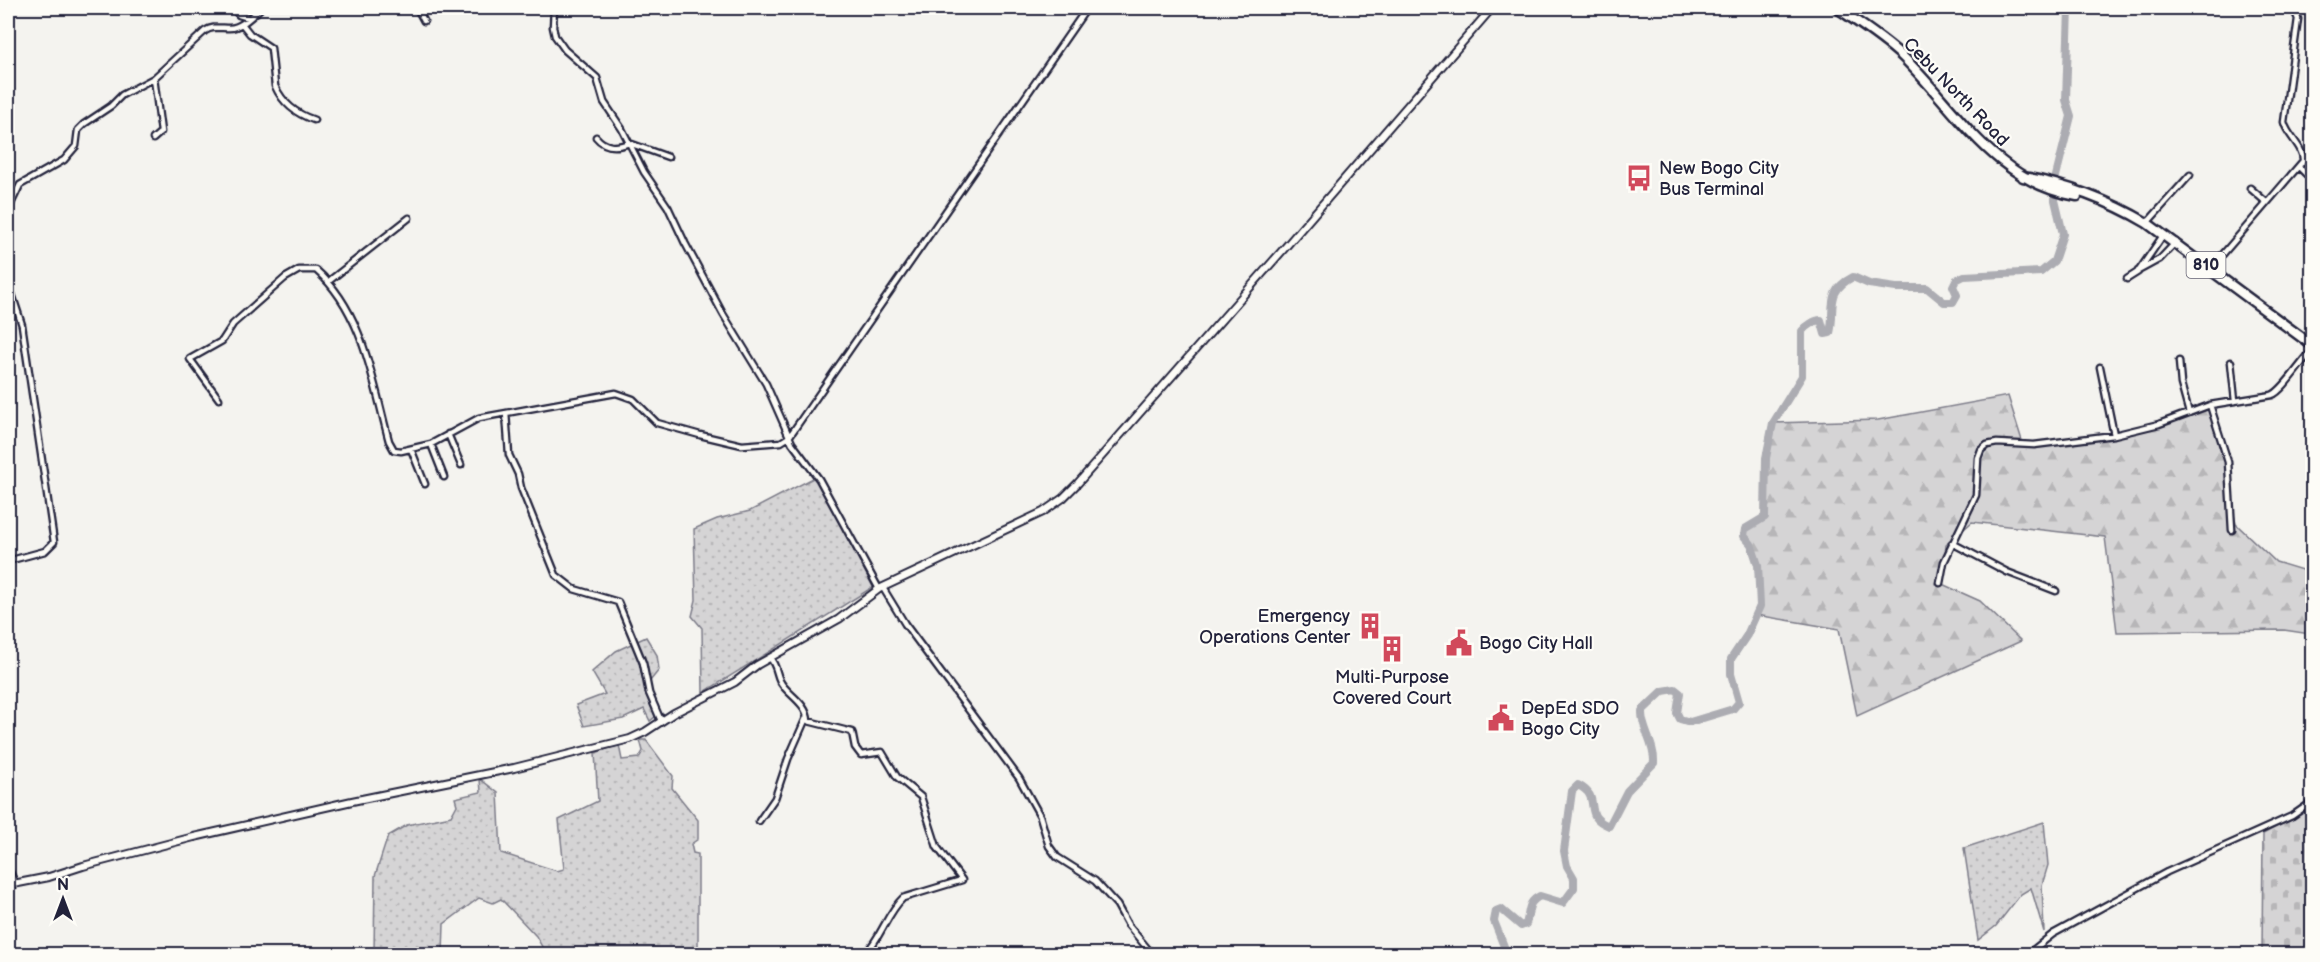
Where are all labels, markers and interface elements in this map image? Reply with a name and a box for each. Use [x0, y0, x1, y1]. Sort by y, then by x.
street label: Cebu North Road [1899, 33, 2013, 151]
place label: New Bogo City Bus Terminal [1659, 158, 1780, 200]
bus stop icon: New Bogo City Bus Terminal [1624, 163, 1654, 193]
road number: 810 [2186, 252, 2226, 278]
place label: Emergency Operations Center [1199, 606, 1351, 648]
building icon: Emergency Operations Center [1355, 611, 1385, 641]
public building icon: Bogo City Hall [1444, 628, 1474, 658]
place label: Bogo City Hall [1479, 633, 1593, 654]
building icon: Multi-Purpose Covered Court [1377, 634, 1407, 664]
place label: Multi-Purpose Covered Court [1332, 667, 1452, 709]
place label: DepEd SDO Bogo City [1521, 698, 1619, 740]
public building icon: DepEd SDO Bogo City [1486, 703, 1516, 733]
north arrow [33, 869, 93, 929]
text: N [57, 876, 69, 895]

